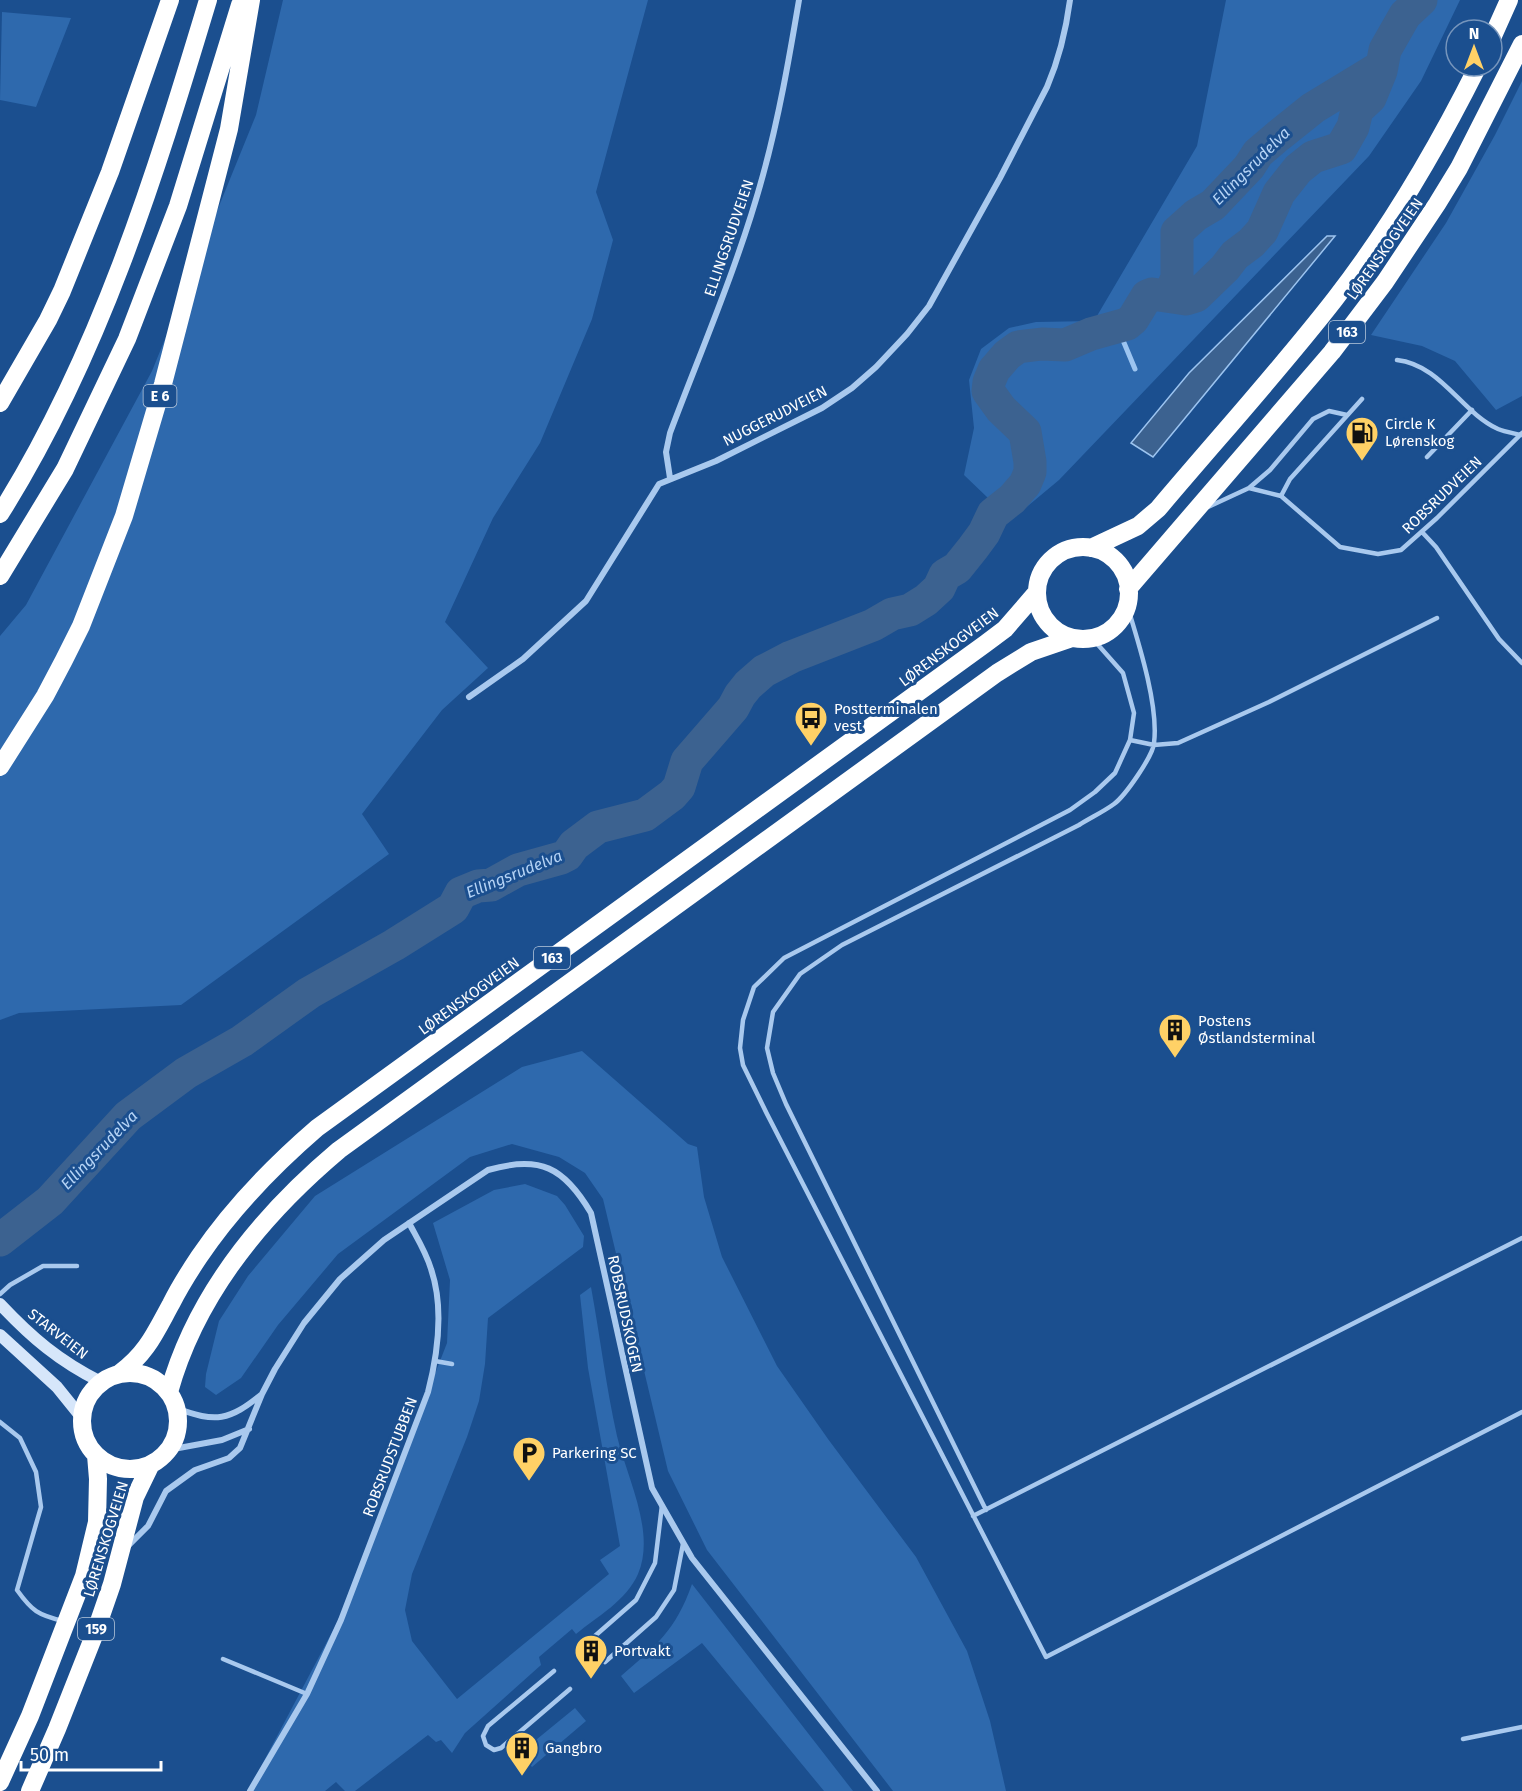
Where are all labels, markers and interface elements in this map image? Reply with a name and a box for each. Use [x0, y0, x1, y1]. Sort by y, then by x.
north arrow [1444, 18, 1504, 78]
text: N [1469, 24, 1479, 43]
water label: Ellingsrudelva [1208, 123, 1294, 209]
street label: ELLINGSRUDVEIEN [700, 177, 758, 299]
street label: LØRENSKOGVEIEN [1343, 195, 1427, 303]
road number: 163 [1329, 321, 1365, 343]
street label: NUGGERUDVEIEN [720, 382, 830, 450]
road number: E 6 [144, 385, 176, 407]
fuel station icon: Circle K Lørenskog [1344, 415, 1380, 462]
place label: Circle K Lørenskog [1385, 415, 1454, 450]
street label: ROBSRUDVEIEN [1398, 452, 1486, 538]
street label: LØRENSKOGVEIEN [896, 604, 1002, 690]
bus stop icon: Postterminalen vest [793, 700, 829, 747]
place label: Postterminalen vest [834, 700, 938, 735]
water label: Ellingsrudelva [463, 846, 565, 902]
road number: 163 [534, 947, 570, 969]
street label: LØRENSKOGVEIEN [415, 953, 523, 1039]
building icon: Postens Østlandsterminal [1157, 1012, 1193, 1059]
place label: Postens Østlandsterminal [1198, 1012, 1316, 1047]
water label: Ellingsrudelva [57, 1107, 141, 1193]
street label: ROBSRUDSKOGEN [604, 1254, 646, 1374]
street label: STARVEIEN [24, 1305, 92, 1363]
street label: ROBSRUDSTUBBEN [359, 1395, 421, 1519]
parking icon: Parkering SC [511, 1435, 547, 1482]
place label: Parkering SC [552, 1444, 637, 1462]
street label: LØRENSKOGVEIEN [80, 1479, 132, 1599]
road number: 159 [78, 1618, 114, 1640]
building icon: Portvakt [573, 1633, 609, 1680]
place label: Portvakt [614, 1642, 671, 1660]
building icon: Gangbro [504, 1730, 540, 1777]
scale bar [21, 1734, 160, 1772]
place label: Gangbro [545, 1739, 602, 1757]
text: 50 m [30, 1744, 69, 1766]

